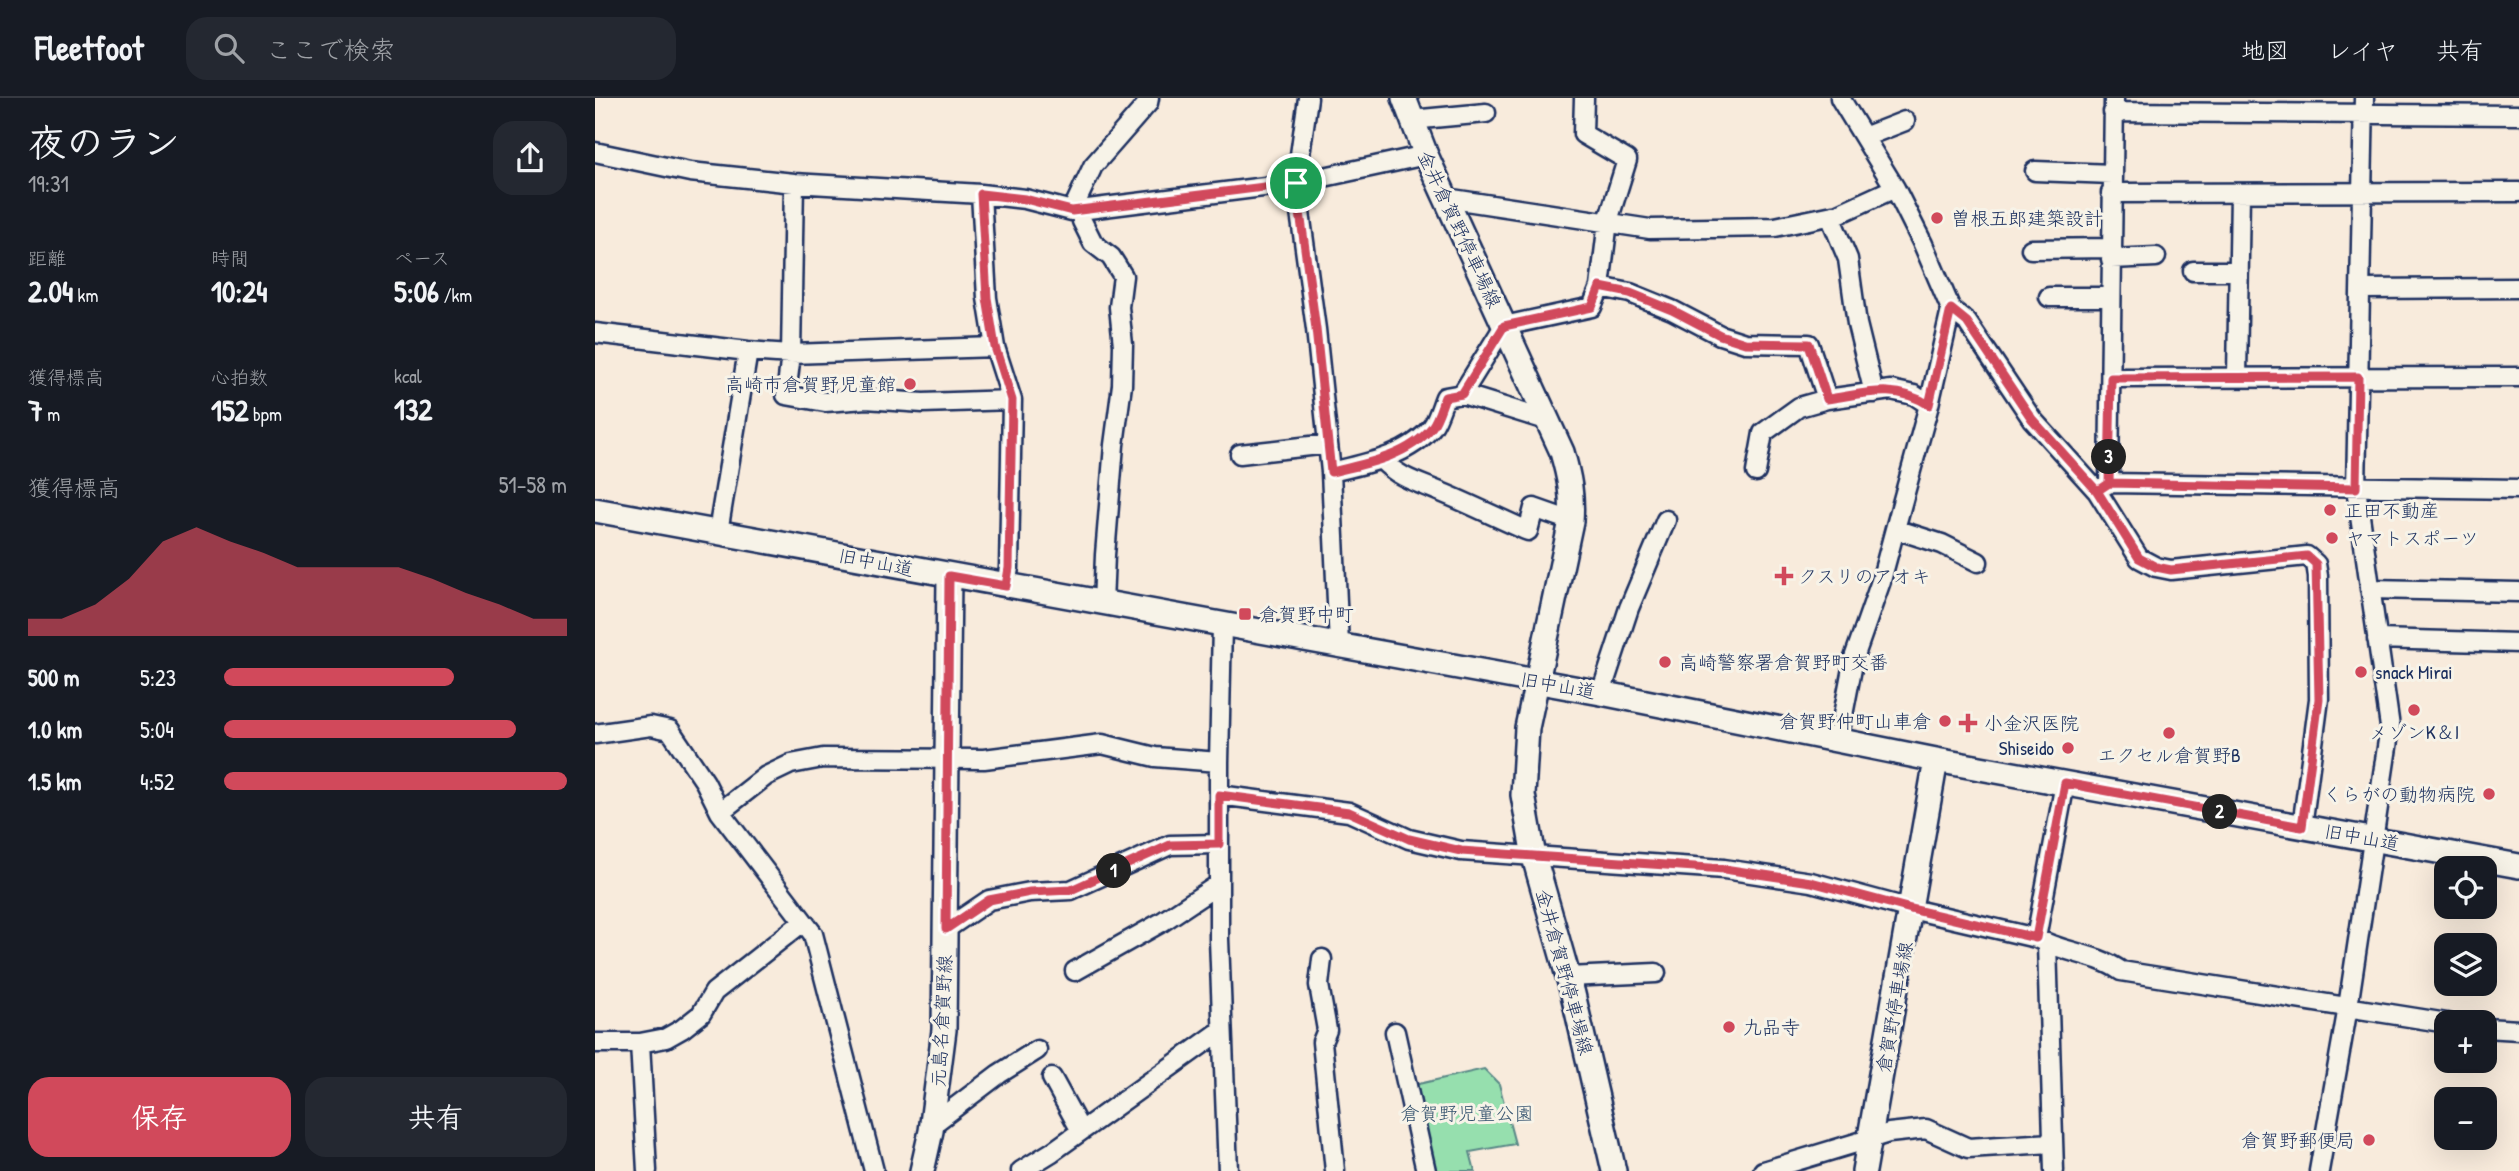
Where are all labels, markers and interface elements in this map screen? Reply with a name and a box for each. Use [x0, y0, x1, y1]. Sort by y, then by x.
search box [186, 17, 676, 80]
text: Fleetfoot [35, 26, 144, 70]
icon: search [210, 29, 248, 67]
text: ここで検索 [266, 32, 396, 67]
text: 地図 [2241, 34, 2289, 66]
text: レイヤ [2327, 34, 2398, 66]
text: 共有 [2436, 34, 2484, 66]
text: 夜のラン [28, 116, 180, 168]
button: share [493, 121, 567, 195]
street label: 金井倉賀野停車場線 [1412, 146, 1508, 312]
pin [1266, 153, 1326, 213]
icon: arrive [1277, 164, 1315, 202]
text: 19:31 [28, 168, 69, 199]
place label: 曽根五郎建築設計 [1951, 205, 2103, 231]
marker: 曽根五郎建築設計 [1929, 210, 1945, 226]
text: 距離 [28, 245, 66, 271]
text: 時間 [211, 245, 249, 271]
text: ペース [394, 245, 450, 271]
text: 2.04 [28, 271, 73, 311]
text: 10:24 [211, 271, 268, 311]
text: 5:06 [394, 271, 439, 311]
text: km [73, 282, 98, 308]
text: /km [439, 282, 472, 308]
text: kcal [394, 363, 422, 389]
text: 獲得標高 [28, 364, 104, 390]
text: 心拍数 [211, 364, 268, 390]
place label: 高崎市倉賀野児童館 [725, 371, 896, 397]
marker: 高崎市倉賀野児童館 [902, 376, 918, 392]
text: 132 [394, 389, 432, 429]
text: 7 [28, 390, 43, 430]
text: 152 [211, 390, 249, 430]
text: m [43, 401, 60, 427]
text: bpm [249, 401, 282, 427]
pin: 3 [2091, 440, 2127, 474]
text: 3 [2104, 443, 2113, 469]
text: 51–58 m [499, 469, 567, 500]
text: 獲得標高 [28, 472, 120, 503]
place label: 正田不動産 [2344, 497, 2439, 523]
marker: 正田不動産 [2322, 502, 2338, 518]
place label: ヤマトスポーツ [2346, 525, 2479, 551]
marker: ヤマトスポーツ [2324, 530, 2340, 546]
street label: 旧中山道 [836, 542, 916, 582]
place label: クスリのアオキ [1798, 563, 1931, 589]
marker: クスリのアオキ [1776, 568, 1792, 584]
place label: 倉賀野中町 [1259, 601, 1354, 627]
marker: 倉賀野中町 [1237, 606, 1253, 622]
place label: 高崎警察署倉賀野町交番 [1679, 649, 1888, 675]
marker: 高崎警察署倉賀野町交番 [1657, 654, 1673, 670]
place label: snack Mirai [2375, 659, 2453, 685]
text: 500 m [28, 662, 79, 693]
text: 5:23 [140, 662, 176, 693]
marker: snack Mirai [2353, 664, 2369, 680]
street label: 旧中山道 [1518, 666, 1598, 704]
marker: メゾンK＆I [2406, 702, 2422, 718]
place label: 倉賀野仲町山車倉 [1779, 708, 1931, 734]
place label: 小金沢医院 [1984, 710, 2079, 736]
marker: 倉賀野仲町山車倉 [1937, 713, 1953, 729]
marker: 小金沢医院 [1958, 713, 1978, 733]
text: 1.0 km [28, 714, 82, 745]
text: 5:04 [140, 714, 174, 745]
place label: メゾンK＆I [2369, 719, 2459, 745]
marker: エクセル倉賀野B [2161, 725, 2177, 741]
place label: Shiseido [1999, 735, 2054, 761]
marker: Shiseido [2060, 740, 2076, 756]
place label: エクセル倉賀野B [2097, 742, 2241, 768]
text: 1.5 km [28, 766, 81, 797]
text: 4:52 [140, 766, 174, 797]
place label: くらがの動物病院 [2323, 781, 2475, 807]
marker: くらがの動物病院 [2481, 786, 2497, 802]
pin: 2 [2203, 794, 2237, 830]
text: 2 [2215, 798, 2224, 824]
street label: 旧中山道 [2322, 818, 2402, 856]
pin: 1 [1097, 854, 1131, 888]
map controls [2434, 856, 2497, 1150]
button: locate [2434, 856, 2497, 919]
text: 1 [1110, 857, 1117, 883]
street label: 金井倉賀野停車場線 [1530, 886, 1600, 1058]
button: layers [2434, 933, 2497, 996]
street label: 倉賀野停車場線 [1870, 939, 1918, 1075]
street label: 元島名倉賀野線 [925, 954, 957, 1088]
button: + [2434, 1010, 2497, 1073]
place label: 九品寺 [1743, 1014, 1800, 1040]
marker: 九品寺 [1721, 1019, 1737, 1035]
button: 保存 [28, 1077, 291, 1157]
button: 共有 [305, 1077, 567, 1157]
button: − [2434, 1087, 2497, 1150]
park label: 倉賀野児童公園 [1400, 1100, 1534, 1126]
place label: 倉賀野郵便局 [2241, 1127, 2355, 1153]
marker: 倉賀野郵便局 [2361, 1132, 2377, 1148]

